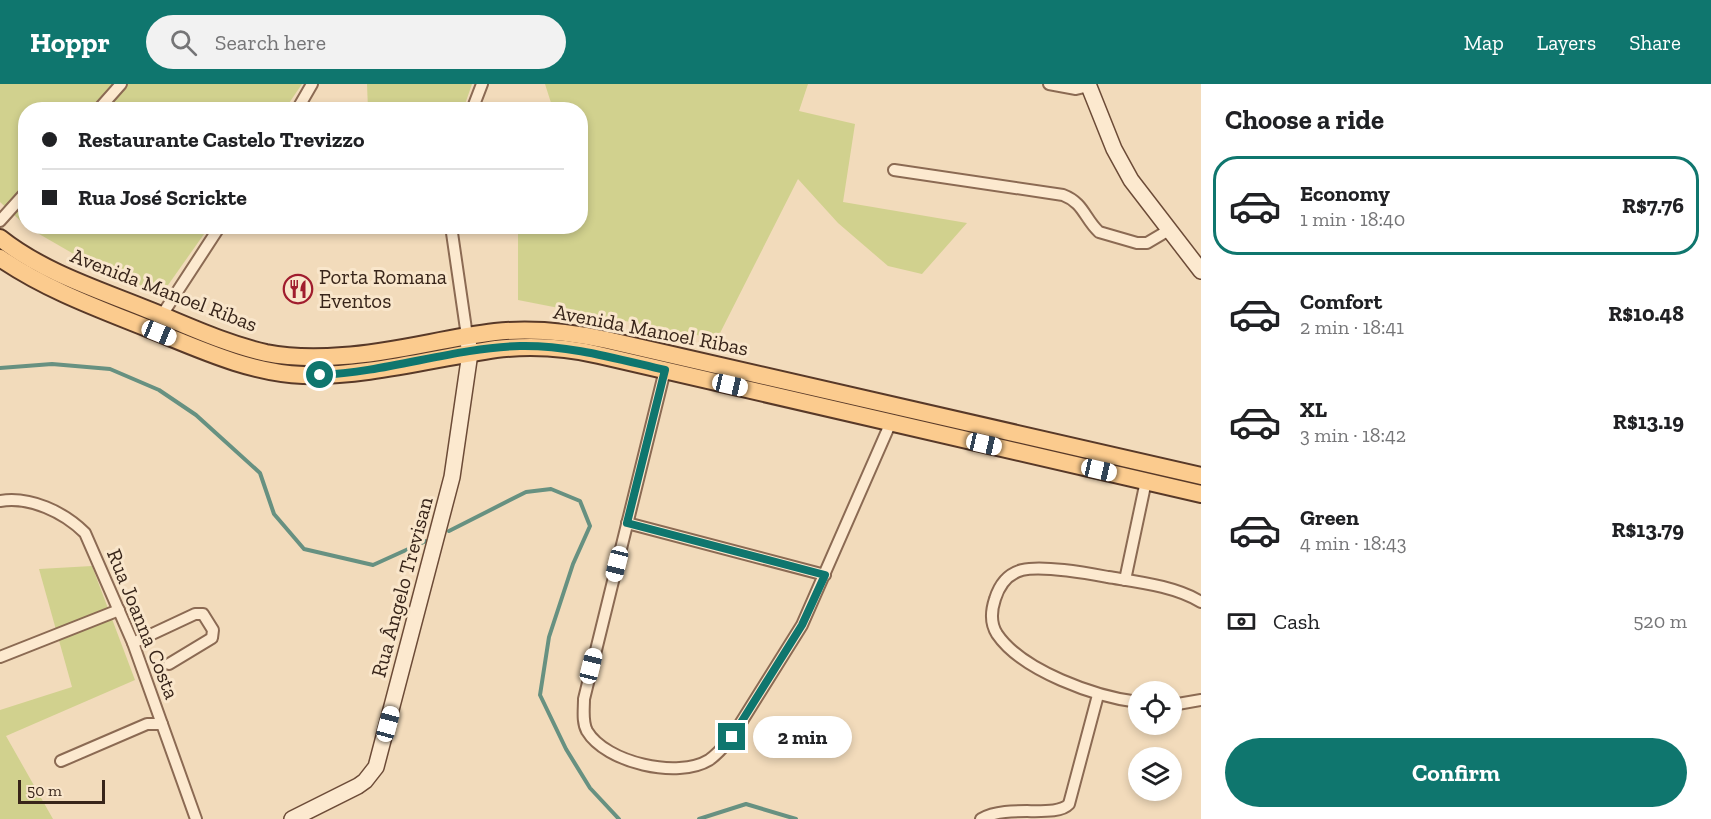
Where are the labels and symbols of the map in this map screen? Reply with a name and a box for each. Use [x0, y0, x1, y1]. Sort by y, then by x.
street label: Avenida Manoel Ribas [67, 242, 261, 337]
place label: Porta Romana Eventos [319, 264, 447, 313]
restaurant icon: Porta Romana Eventos [282, 273, 314, 305]
street label: Avenida Manoel Ribas [551, 298, 751, 361]
car [139, 318, 179, 348]
route start [306, 361, 333, 388]
car [710, 372, 750, 398]
car [964, 431, 1004, 457]
car [1079, 457, 1119, 483]
street label: Rua Ângelo Trevisan [365, 494, 438, 680]
car [604, 544, 630, 584]
street label: Rua Joanna Costa [102, 545, 185, 703]
car [578, 646, 604, 686]
car [375, 704, 401, 744]
callout: 2 min [753, 716, 852, 758]
route end [718, 723, 745, 750]
scale bar [18, 777, 105, 804]

